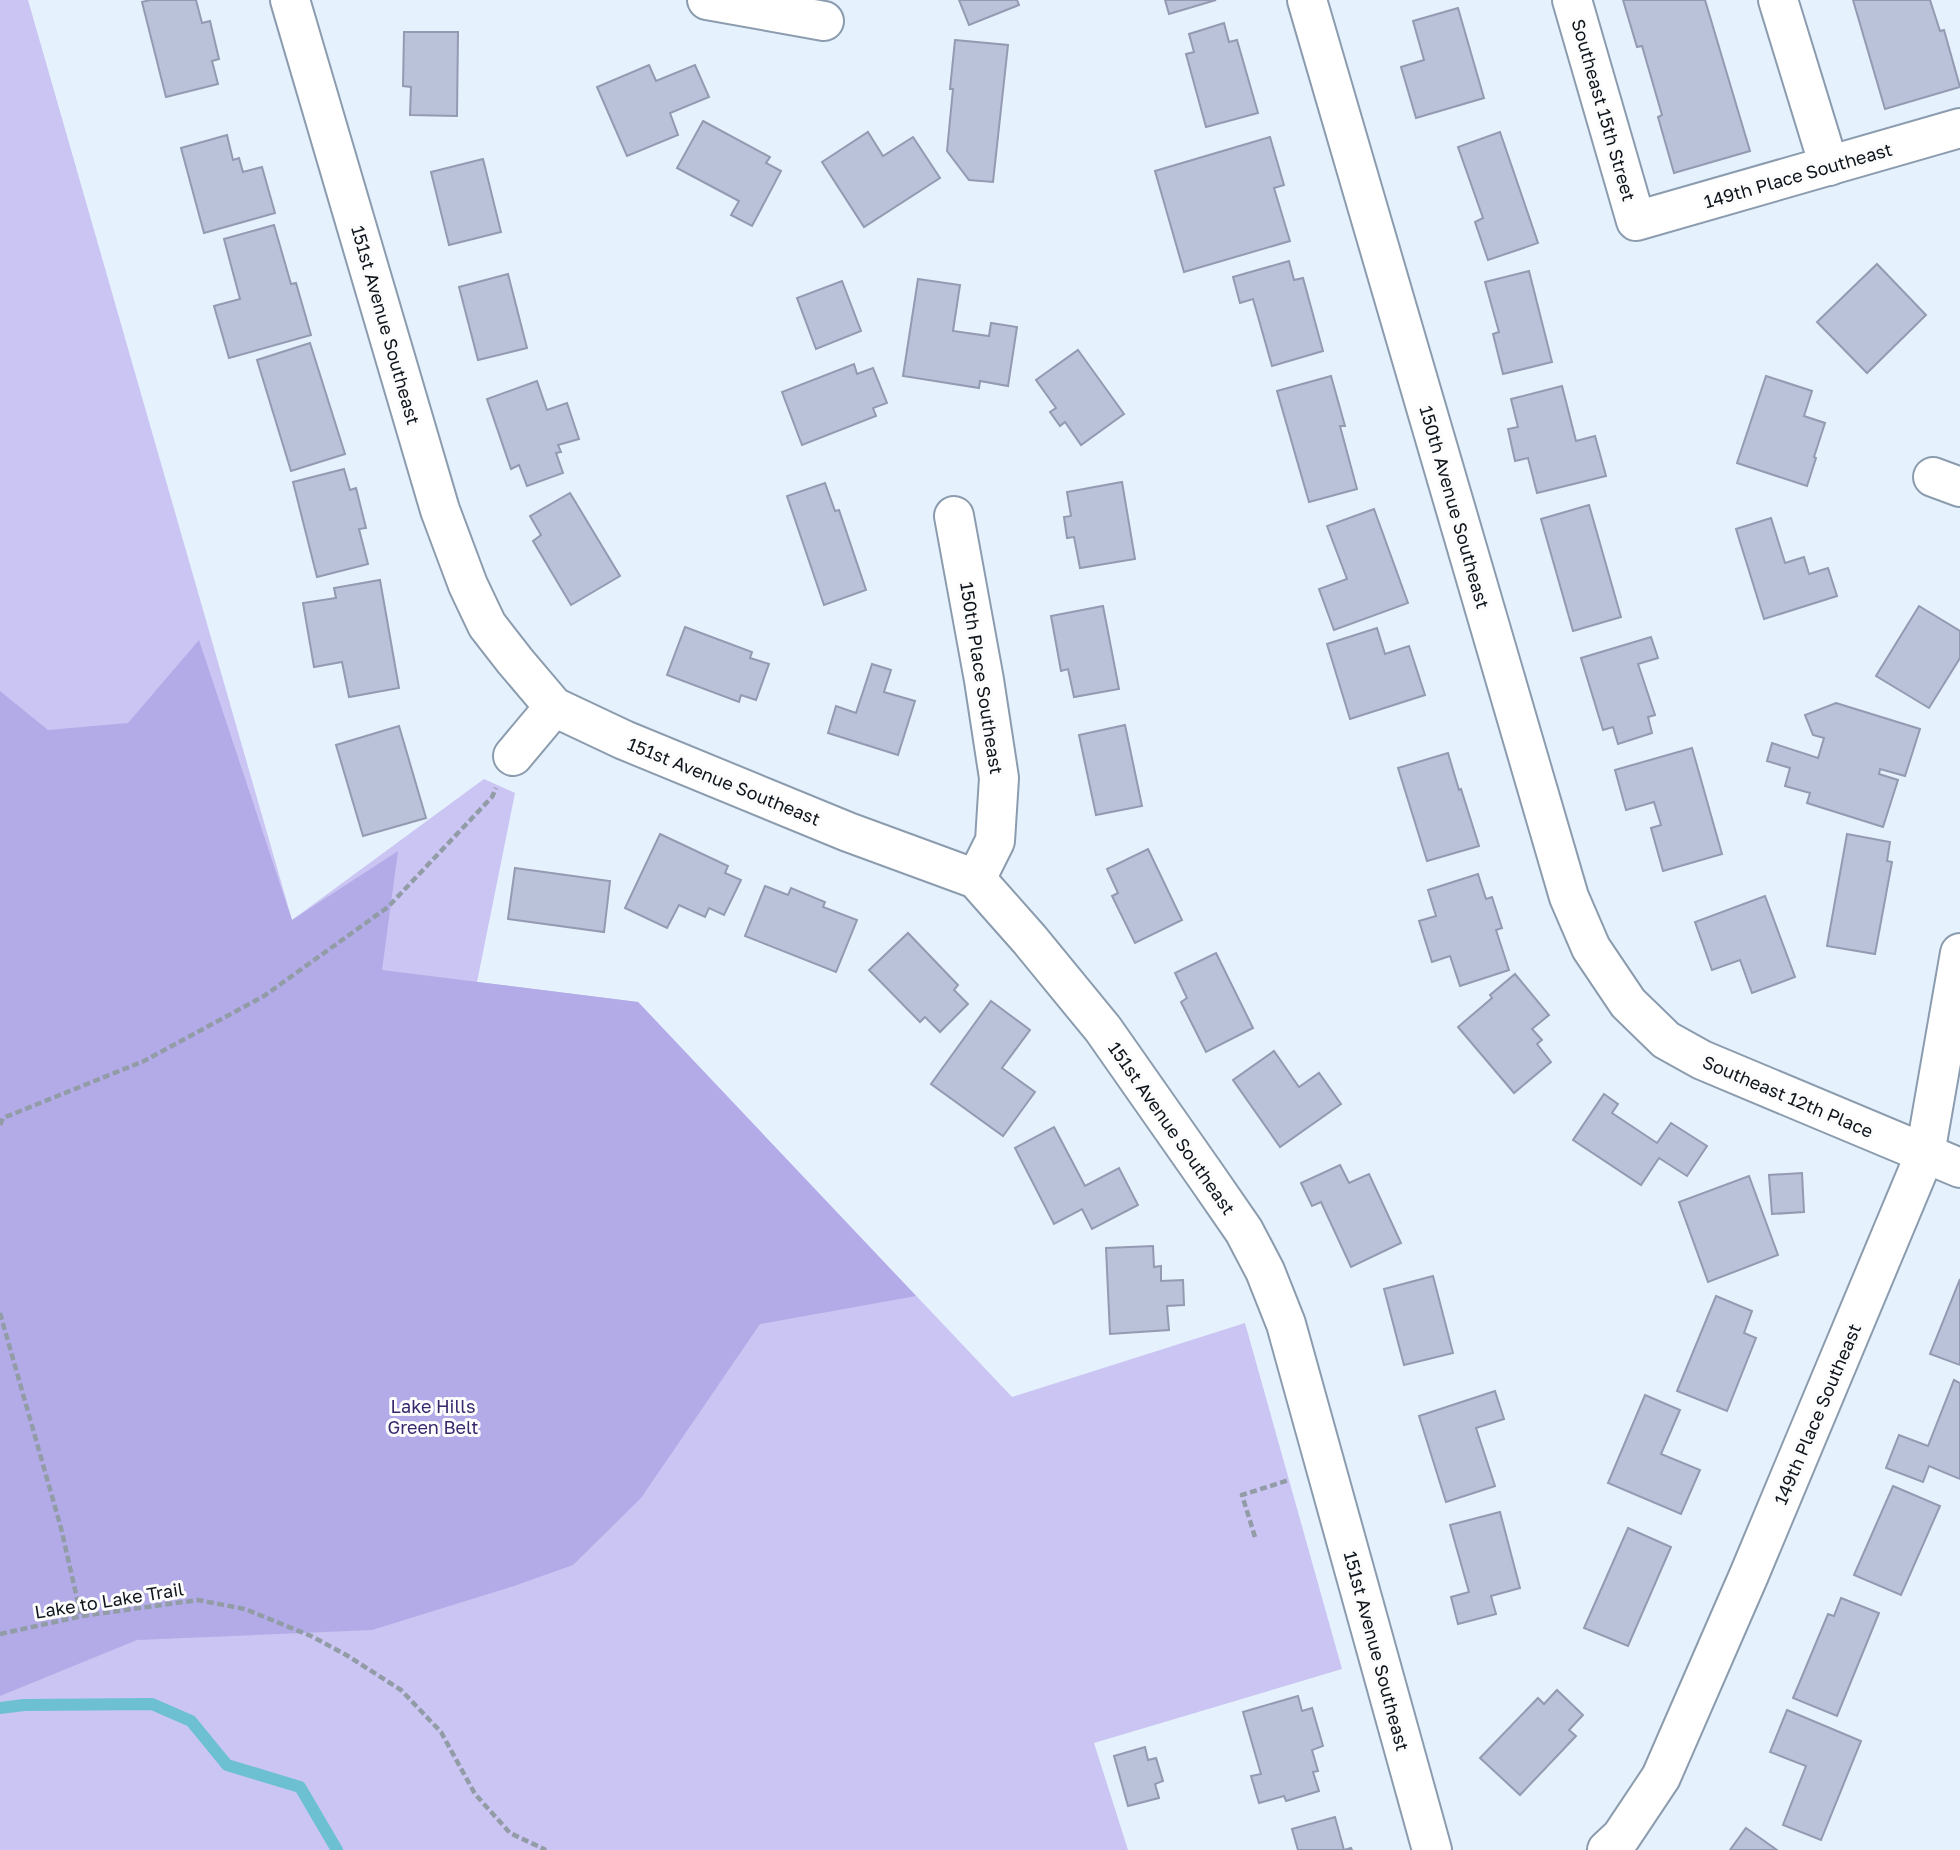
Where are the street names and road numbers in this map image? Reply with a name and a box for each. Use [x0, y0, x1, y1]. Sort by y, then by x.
street label: Southeast 15th Street [1567, 16, 1641, 204]
street label: 149th Place Southeast [1701, 138, 1895, 212]
street label: 151st Avenue Southeast [347, 223, 425, 427]
street label: 150th Avenue Southeast [1415, 403, 1495, 611]
street label: 150th Place Southeast [956, 580, 1008, 776]
street label: 151st Avenue Southeast [624, 732, 824, 830]
street label: 151st Avenue Southeast [1104, 1037, 1240, 1219]
street label: Southeast 12th Place [1699, 1050, 1877, 1142]
street label: 149th Place Southeast [1769, 1320, 1865, 1508]
street label: 151st Avenue Southeast [1340, 1549, 1414, 1753]
street label: Lake to Lake Trail [33, 1577, 185, 1623]

